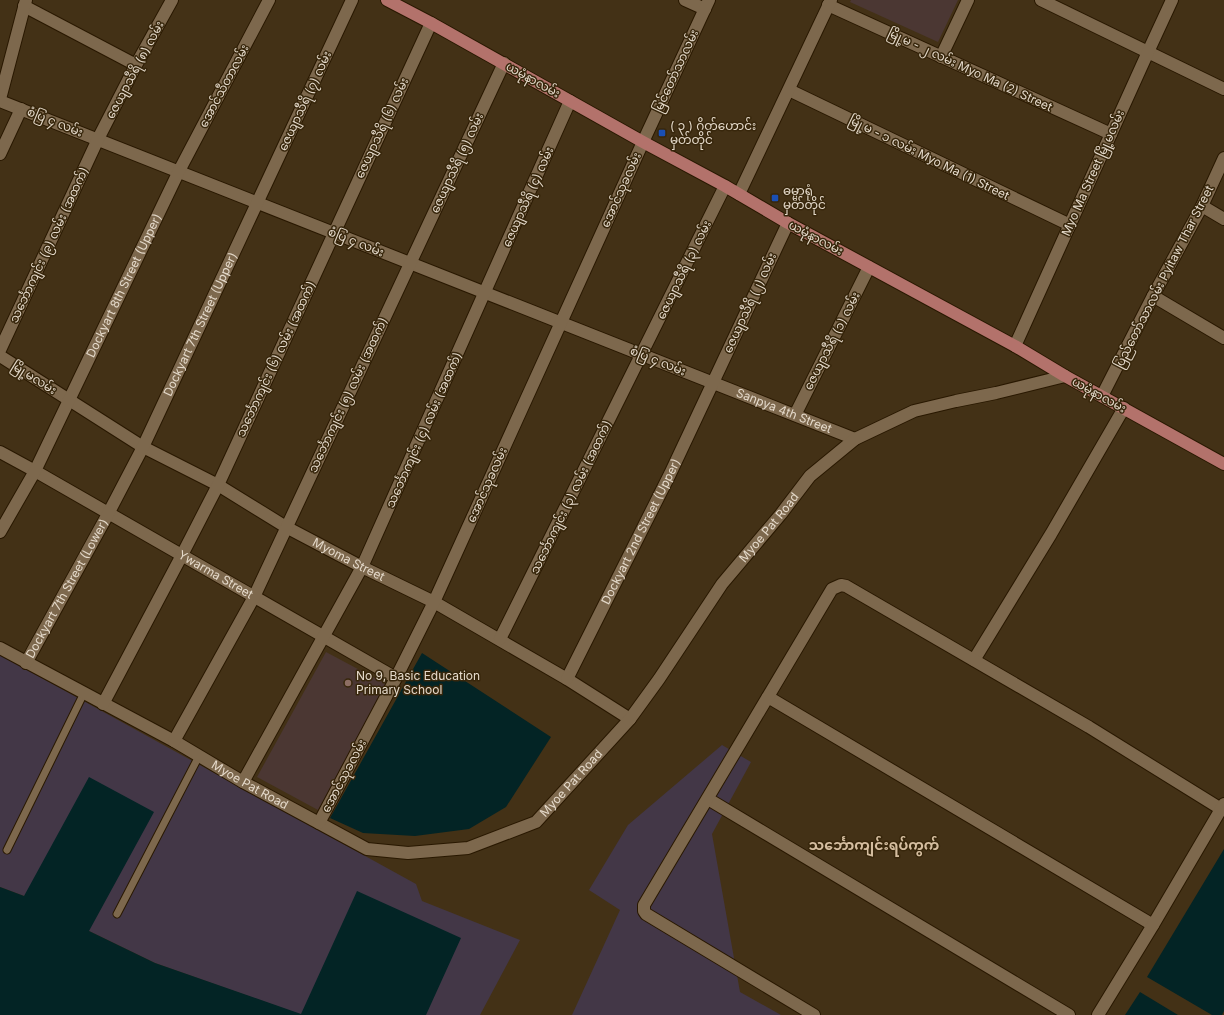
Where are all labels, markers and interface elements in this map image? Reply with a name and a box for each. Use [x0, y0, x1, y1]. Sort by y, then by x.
street label: ဇေယျာသီရိ (၈) လမ်း [102, 18, 169, 123]
street label: မြို့မ - ၂ လမ်း Myo Ma (2) Street [884, 24, 1055, 117]
street label: မြင်တော်သာလမ်း [649, 27, 704, 116]
street label: အောင်သီတာလမ်း [195, 41, 252, 130]
street label: ဇေယျာသီရိ (၇) လမ်း [274, 48, 337, 154]
street label: ယမုံနာလမ်း [502, 58, 563, 103]
street label: ဇေယျာသီရိ (၆) လမ်း [351, 75, 414, 182]
street label: စံပြ ၄ လမ်း [24, 103, 86, 142]
street label: Myo Ma Street မြို့မလမ်း [1057, 107, 1130, 239]
street label: ဇေယျာသီရိ (၅) လမ်း [426, 110, 489, 217]
street label: မြို့မ - ၁ လမ်း Myo Ma (1) Street [845, 111, 1012, 206]
place label: ( ၃ ) ဂိတ်ဟောင်း မှတ်တိုင် [670, 117, 756, 150]
marker: ( ၃ ) ဂိတ်ဟောင်း မှတ်တိုင် [657, 128, 667, 138]
street label: ဇေယျာသီရိ (၄) လမ်း [498, 144, 559, 250]
street label: အောင်သုခလမ်း [596, 149, 647, 231]
street label: သင်္ဘောကျင်း (၉) လမ်း (အထက်) [5, 164, 94, 326]
street label: ပြည်တော်သာလမ်း Pyitaw Thar Street [1110, 182, 1219, 372]
place label: ဓမ္မာရုံ မှတ်တိုင် [783, 183, 826, 215]
marker: ဓမ္မာရုံ မှတ်တိုင် [770, 193, 780, 203]
street label: Dockyart 8th Street (Upper) [83, 211, 164, 360]
street label: ယမုံနာလမ်း [785, 216, 847, 261]
street label: ဇေယျာသီရိ (၃) လမ်း [652, 217, 717, 323]
street label: စံပြ ၄ လမ်း [325, 223, 387, 262]
street label: Dockyart 7th Street (Upper) [160, 250, 240, 399]
street label: ဇေယျာသီရိ (၂) လမ်း [719, 250, 782, 357]
street label: သင်္ဘောကျင်း (၆) လမ်း (အထက်) [232, 278, 321, 440]
street label: ဇေယျာသီရိ (၁) လမ်း [799, 289, 865, 394]
street label: သင်္ဘောကျင်း (၅) လမ်း (အထက်) [304, 314, 393, 476]
street label: စံပြ ၄ လမ်း [627, 342, 689, 381]
street label: သင်္ဘောကျင်း (၄) လမ်း (အထက်) [381, 349, 468, 511]
street label: မြို့မလမ်း [7, 357, 60, 400]
street label: ယမုံနာလမ်း [1068, 373, 1129, 418]
street label: Sanpya 4th Street [734, 385, 834, 436]
street label: သင်္ဘောကျင်း (၃) လမ်း (အထက်) [526, 417, 617, 577]
street label: အောင်သုခလမ်း [462, 444, 513, 526]
street label: Dockyart 2nd Street (Upper) [598, 456, 683, 607]
street label: Myoe Pat Road [736, 489, 802, 565]
street label: Dockyart 7th Street (Lower) [22, 516, 111, 661]
street label: Myoma Street [310, 534, 387, 584]
street label: Ywarma Street [176, 547, 256, 602]
place label: No 9, Basic Education Primary School [356, 668, 480, 697]
marker: No 9, Basic Education Primary School [343, 678, 353, 688]
street label: အောင်သုခလမ်း [317, 736, 372, 816]
street label: Myoe Pat Road [536, 746, 605, 820]
street label: Myoe Pat Road [209, 757, 291, 812]
district label: သင်္ဘောကျင်းရပ်ကွက် [809, 835, 939, 857]

